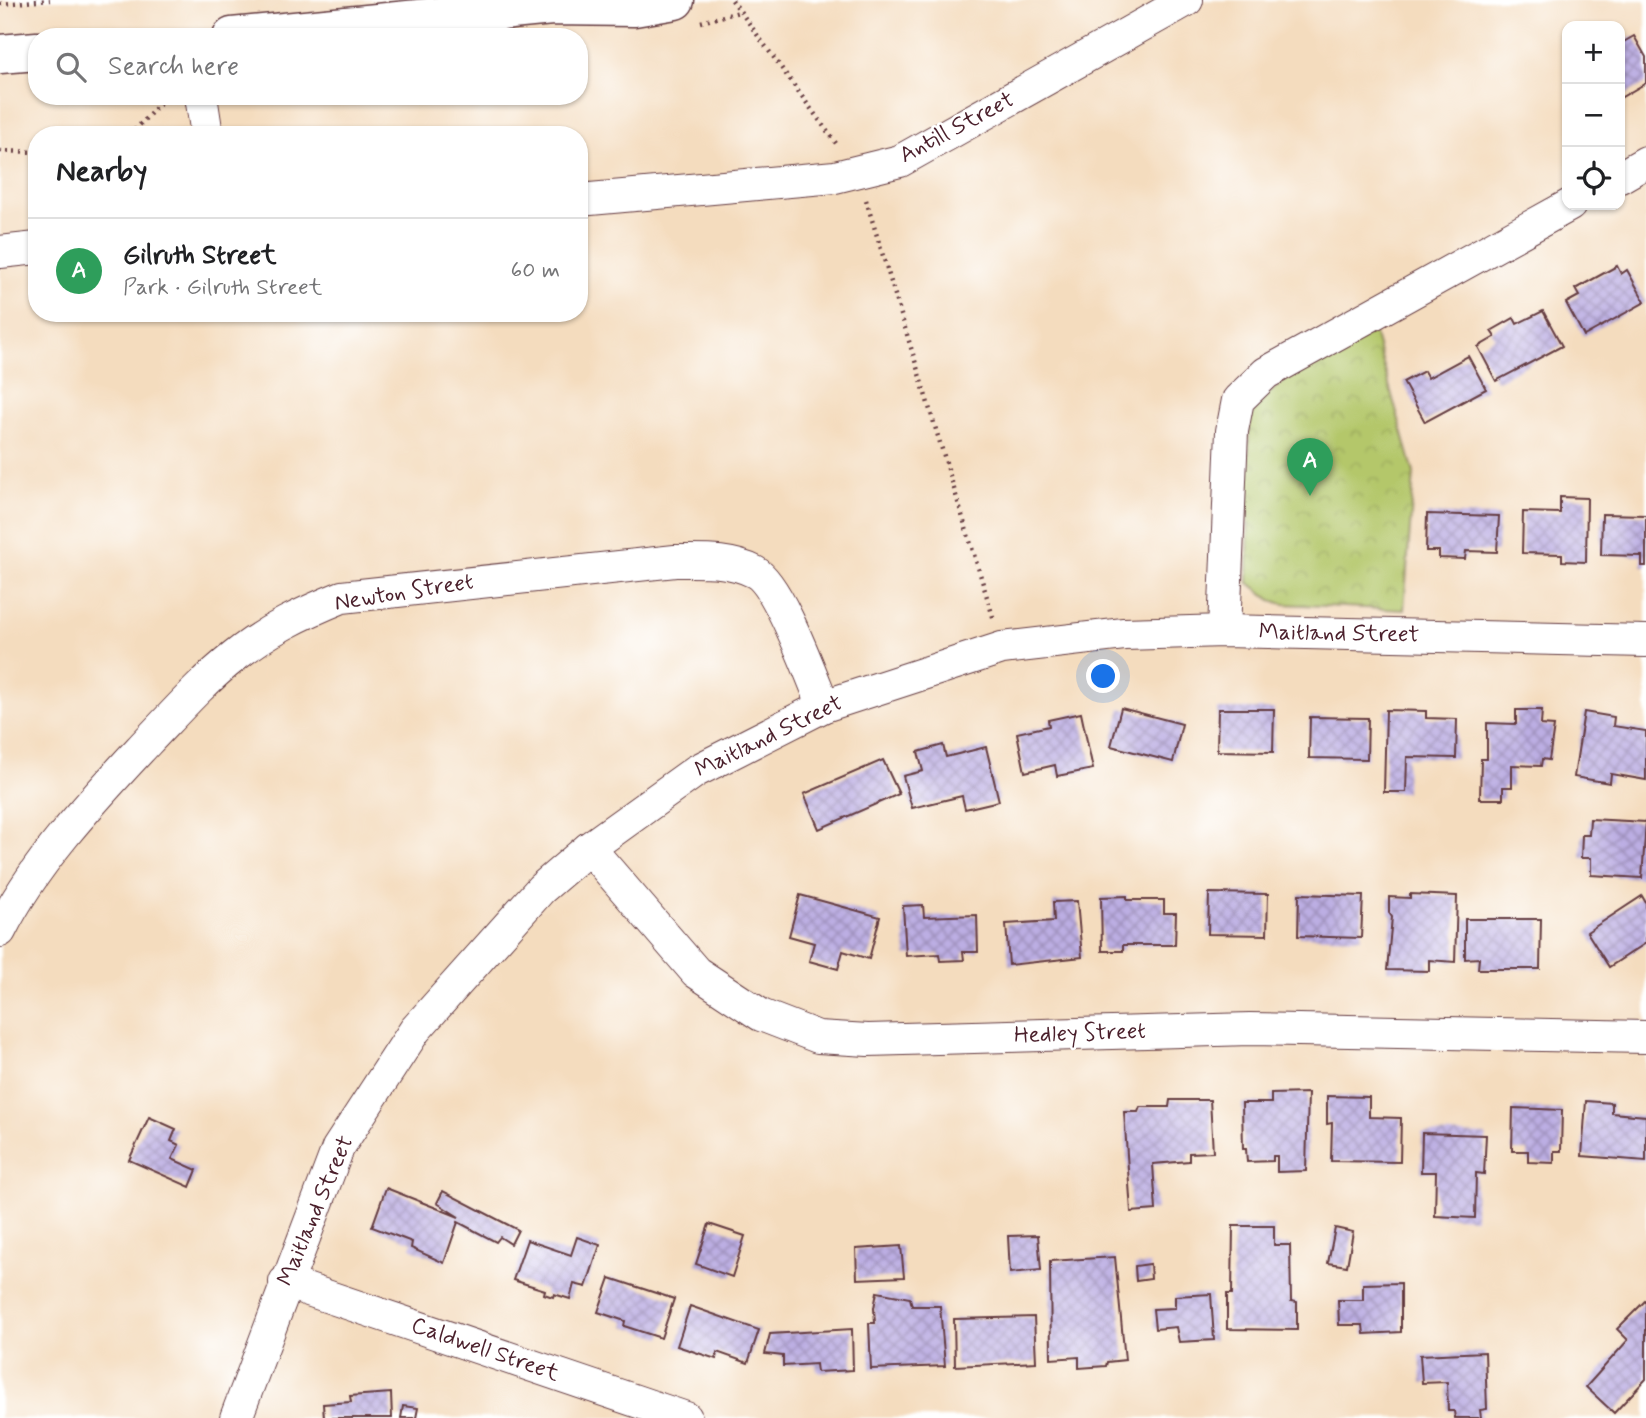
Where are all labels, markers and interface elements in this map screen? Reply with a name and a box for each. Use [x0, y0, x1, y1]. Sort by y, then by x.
map controls [1562, 21, 1625, 210]
button: + [1562, 21, 1625, 84]
search box [28, 28, 588, 105]
icon: search [52, 48, 90, 86]
text: Search here [108, 50, 239, 84]
button: − [1562, 84, 1625, 147]
street label: Antill Street [894, 85, 1020, 171]
button: locate [1562, 147, 1625, 210]
text: Nearby [56, 152, 147, 191]
text: Gilruth Street [123, 239, 276, 273]
text: A [71, 256, 87, 286]
text: 60 m [511, 256, 560, 286]
text: Park · Gilruth Street [123, 273, 322, 303]
pin: A [1287, 438, 1333, 496]
street label: Newton Street [332, 567, 476, 619]
street label: Maitland Street [1258, 618, 1420, 650]
your location [1086, 659, 1120, 693]
street label: Maitland Street [690, 688, 848, 786]
street label: Hedley Street [1014, 1017, 1146, 1051]
street label: Maitland Street [271, 1131, 361, 1291]
street label: Caldwell Street [407, 1311, 563, 1389]

